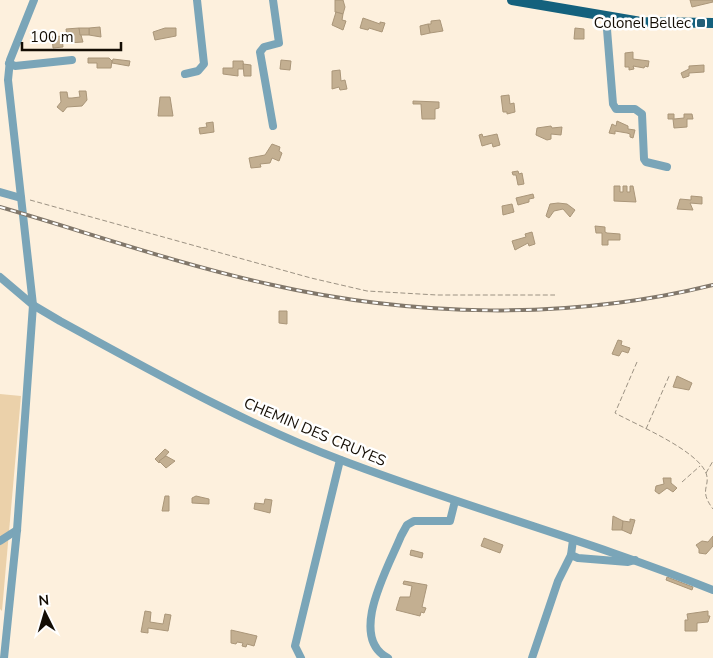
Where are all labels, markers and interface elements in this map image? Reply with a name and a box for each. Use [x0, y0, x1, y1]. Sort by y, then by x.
place label: Colonel Bellec [594, 13, 691, 33]
marker: Colonel Bellec [695, 17, 707, 29]
scale bar [22, 20, 121, 52]
text: 100 m [30, 27, 74, 47]
street label: CHEMIN DES CRUYES [241, 393, 389, 471]
north arrow [20, 588, 70, 638]
text: N [38, 591, 50, 610]

